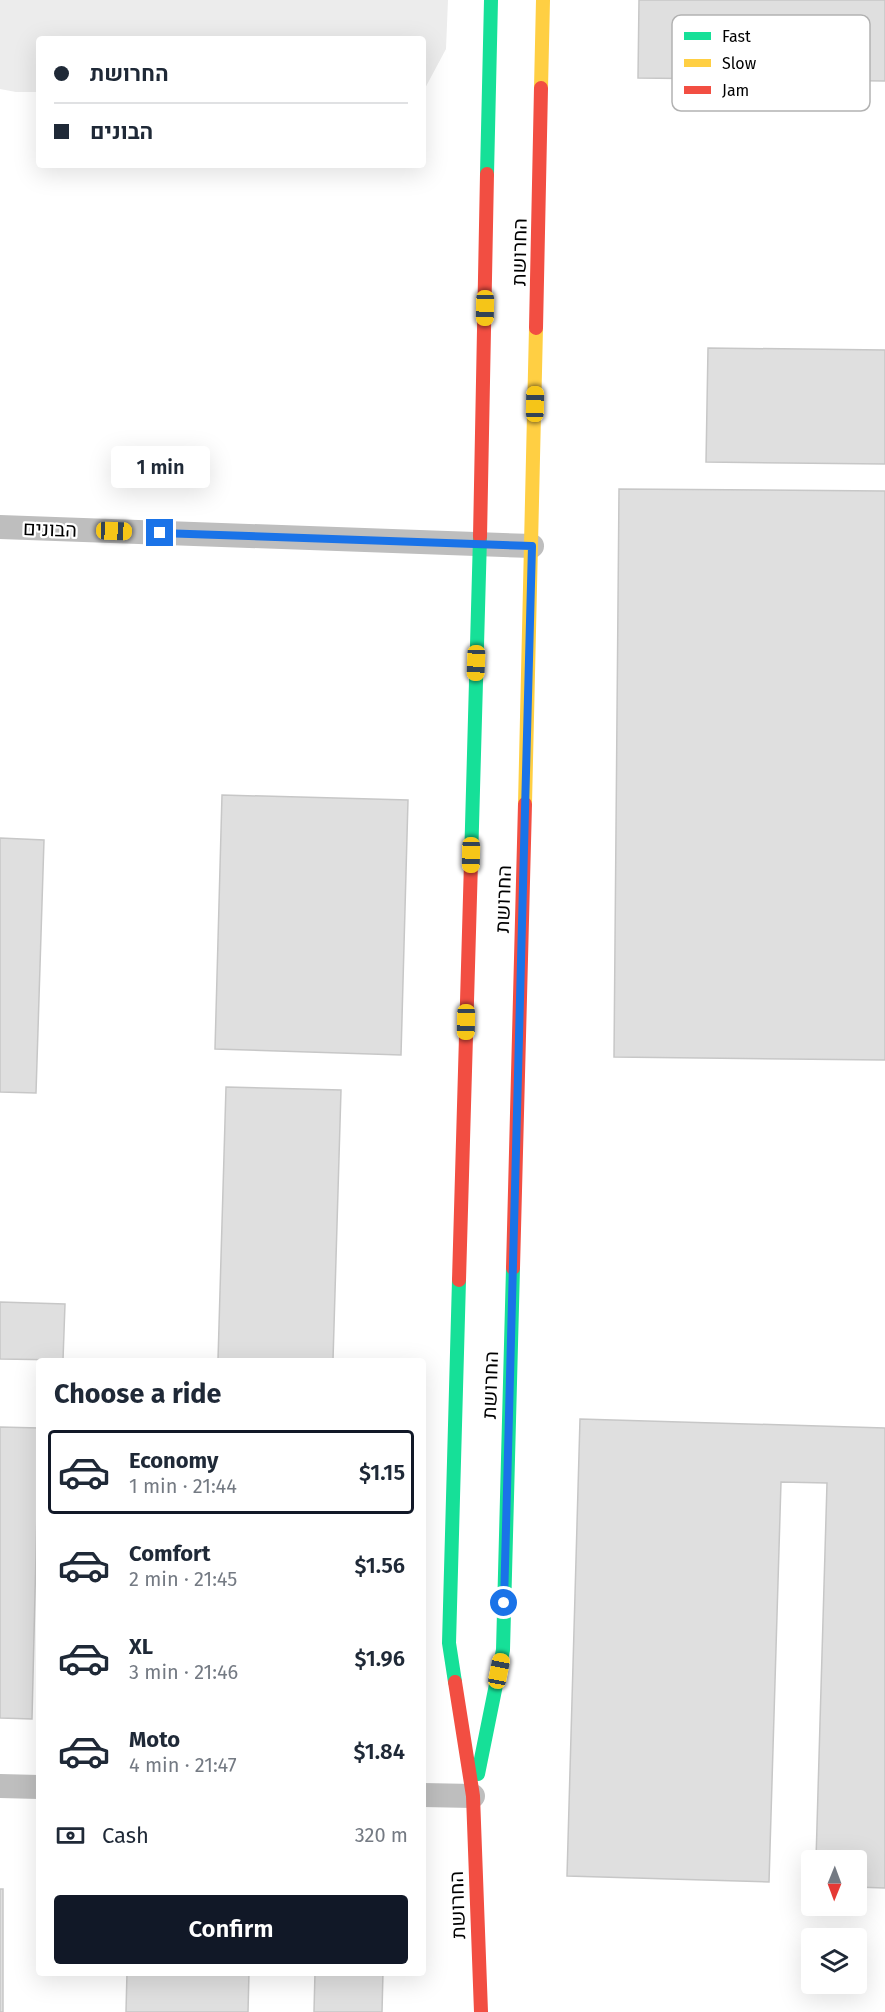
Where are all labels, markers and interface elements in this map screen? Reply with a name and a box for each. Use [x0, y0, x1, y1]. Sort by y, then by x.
legend [672, 15, 870, 111]
text: Fast [722, 27, 751, 46]
text: Slow [722, 54, 757, 73]
text: החרושת [90, 60, 169, 87]
text: Jam [722, 81, 749, 100]
text: הבונים [90, 118, 153, 145]
street label: החרושת [506, 218, 532, 286]
car [476, 290, 494, 326]
car [526, 386, 544, 422]
callout: 1 min [110, 446, 210, 488]
text: 1 min [136, 455, 185, 479]
street label: הבונים [23, 516, 77, 542]
route end [146, 519, 173, 546]
car [96, 521, 132, 541]
car [466, 645, 486, 681]
car [462, 837, 480, 873]
street label: החרושת [490, 865, 516, 933]
car [457, 1004, 475, 1040]
street label: החרושת [477, 1351, 503, 1419]
text: Choose a ride [54, 1378, 221, 1410]
icon: car [57, 1445, 111, 1499]
text: Economy [129, 1447, 218, 1474]
text: $1.15 [359, 1459, 405, 1486]
text: 1 min · 21:44 [129, 1474, 237, 1498]
icon: car [57, 1538, 111, 1592]
text: Comfort [129, 1540, 210, 1567]
text: $1.56 [354, 1552, 405, 1579]
text: 2 min · 21:45 [129, 1567, 237, 1591]
route start [490, 1589, 517, 1616]
icon: car [57, 1631, 111, 1685]
text: XL [129, 1633, 153, 1660]
text: $1.96 [355, 1645, 405, 1672]
car [487, 1652, 511, 1690]
text: 3 min · 21:46 [129, 1660, 238, 1684]
icon: car [57, 1724, 111, 1778]
text: Moto [129, 1726, 180, 1753]
text: $1.84 [354, 1738, 405, 1765]
text: 4 min · 21:47 [129, 1753, 237, 1777]
icon: cash [54, 1819, 87, 1852]
text: Cash [102, 1822, 149, 1849]
text: 320 m [355, 1823, 408, 1847]
north arrow [801, 1850, 867, 1916]
map controls [801, 1850, 867, 1994]
street label: החרושת [444, 1871, 470, 1939]
button: Confirm [54, 1895, 408, 1964]
button: layers [801, 1928, 867, 1994]

